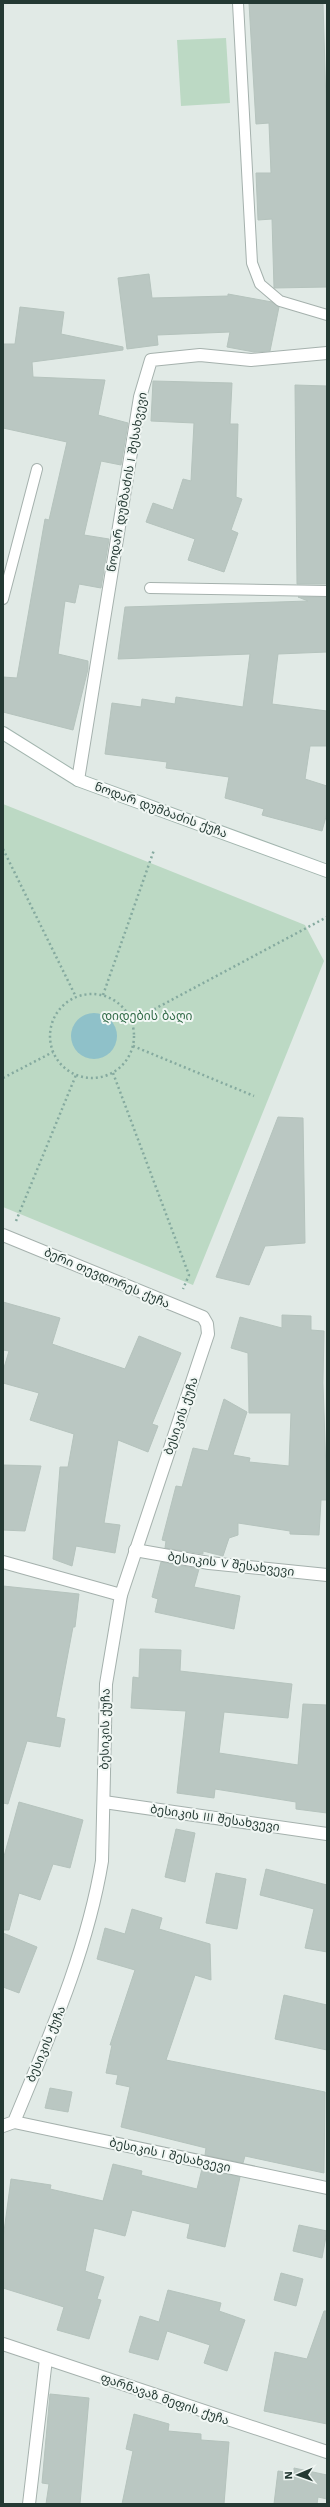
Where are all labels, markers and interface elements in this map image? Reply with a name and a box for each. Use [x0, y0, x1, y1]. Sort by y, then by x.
street label: ნოდარ დუმბაძის I შესახვევი [104, 391, 151, 573]
street label: ნოდარ დუმბაძის ქუჩა [92, 779, 229, 841]
park label: დიდების ბაღი [102, 1009, 193, 1024]
street label: ბერი თევდორეს ქუჩა [42, 1245, 172, 1312]
street label: ბესიკის ქუჩა [161, 1375, 201, 1457]
street label: ბესიკის V შესახვევი [167, 1549, 295, 1579]
street label: ბესიკის ქუჩა [97, 1688, 113, 1770]
street label: ბესიკის III შესახვევი [149, 1802, 281, 1834]
street label: ბესიკის ქუჩა [24, 2004, 68, 2084]
street label: ბესიკის I შესახვევი [108, 2135, 232, 2175]
street label: ფარნავაზ მეფის ქუჩა [99, 2370, 231, 2428]
north arrow [278, 2455, 318, 2495]
text: N [282, 2471, 295, 2480]

